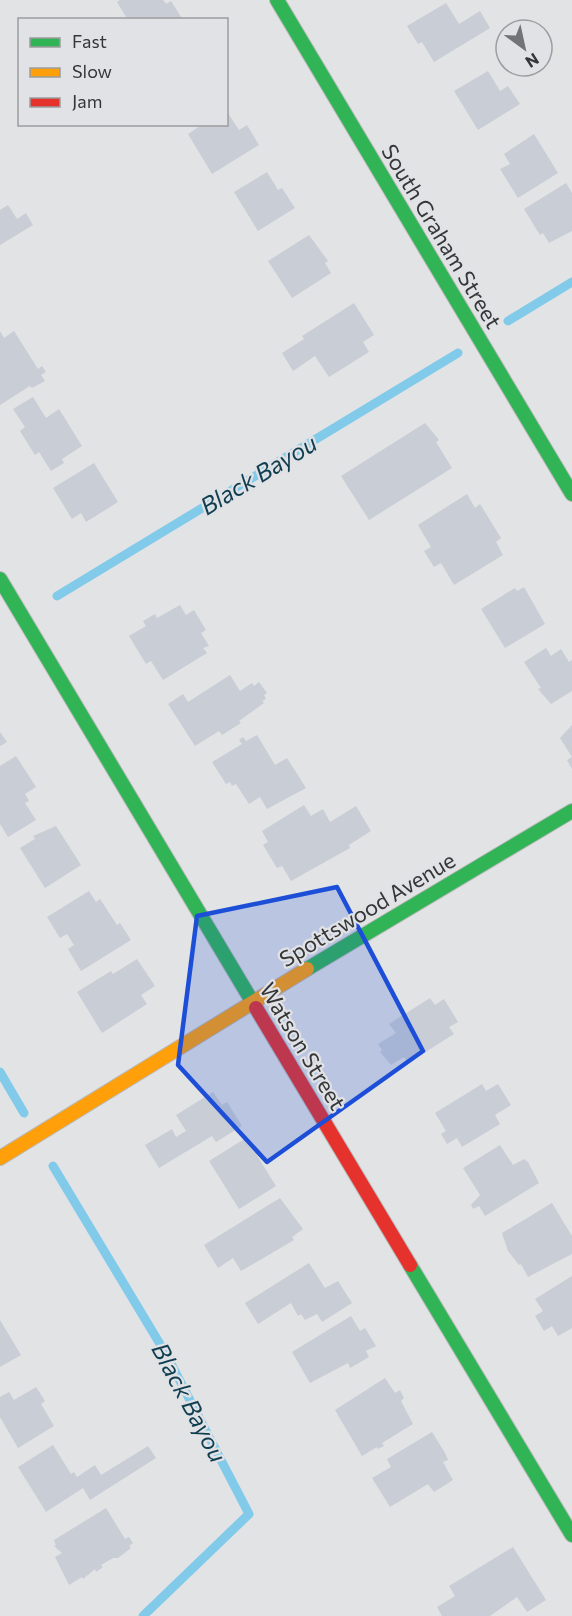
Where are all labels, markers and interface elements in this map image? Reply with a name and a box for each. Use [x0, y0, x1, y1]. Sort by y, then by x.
legend [18, 18, 228, 126]
north arrow [494, 18, 554, 78]
text: Fast [72, 30, 107, 52]
text: N [522, 50, 543, 72]
text: Slow [72, 60, 112, 82]
text: Jam [72, 90, 102, 112]
street label: South Graham Street [376, 139, 508, 333]
water label: Black Bayou [194, 428, 322, 520]
street label: Spottswood Avenue [274, 846, 460, 972]
street label: Watson Street [254, 977, 352, 1115]
water label: Black Bayou [146, 1337, 234, 1467]

